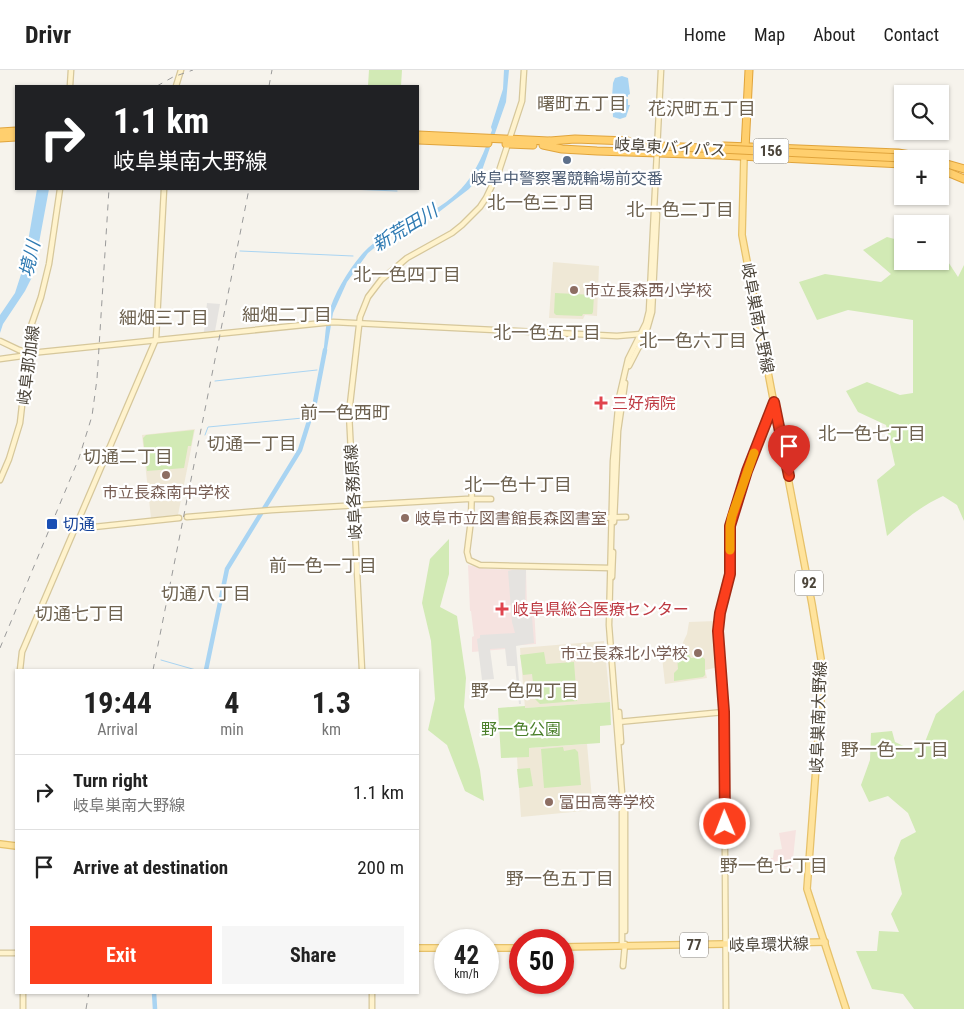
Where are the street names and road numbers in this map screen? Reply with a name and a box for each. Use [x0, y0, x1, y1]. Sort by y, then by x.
street label: 岐阜東バイパス [614, 135, 726, 160]
road number: 156 [754, 138, 788, 164]
street label: 岐阜巣南大野線 [737, 261, 778, 375]
street label: 岐阜那加線 [14, 324, 43, 406]
street label: 岐阜各務原線 [341, 444, 365, 540]
road number: 92 [795, 570, 823, 596]
street label: 岐阜巣南大野線 [807, 661, 830, 773]
road number: 77 [680, 932, 708, 958]
street label: 岐阜環状線 [729, 934, 809, 955]

